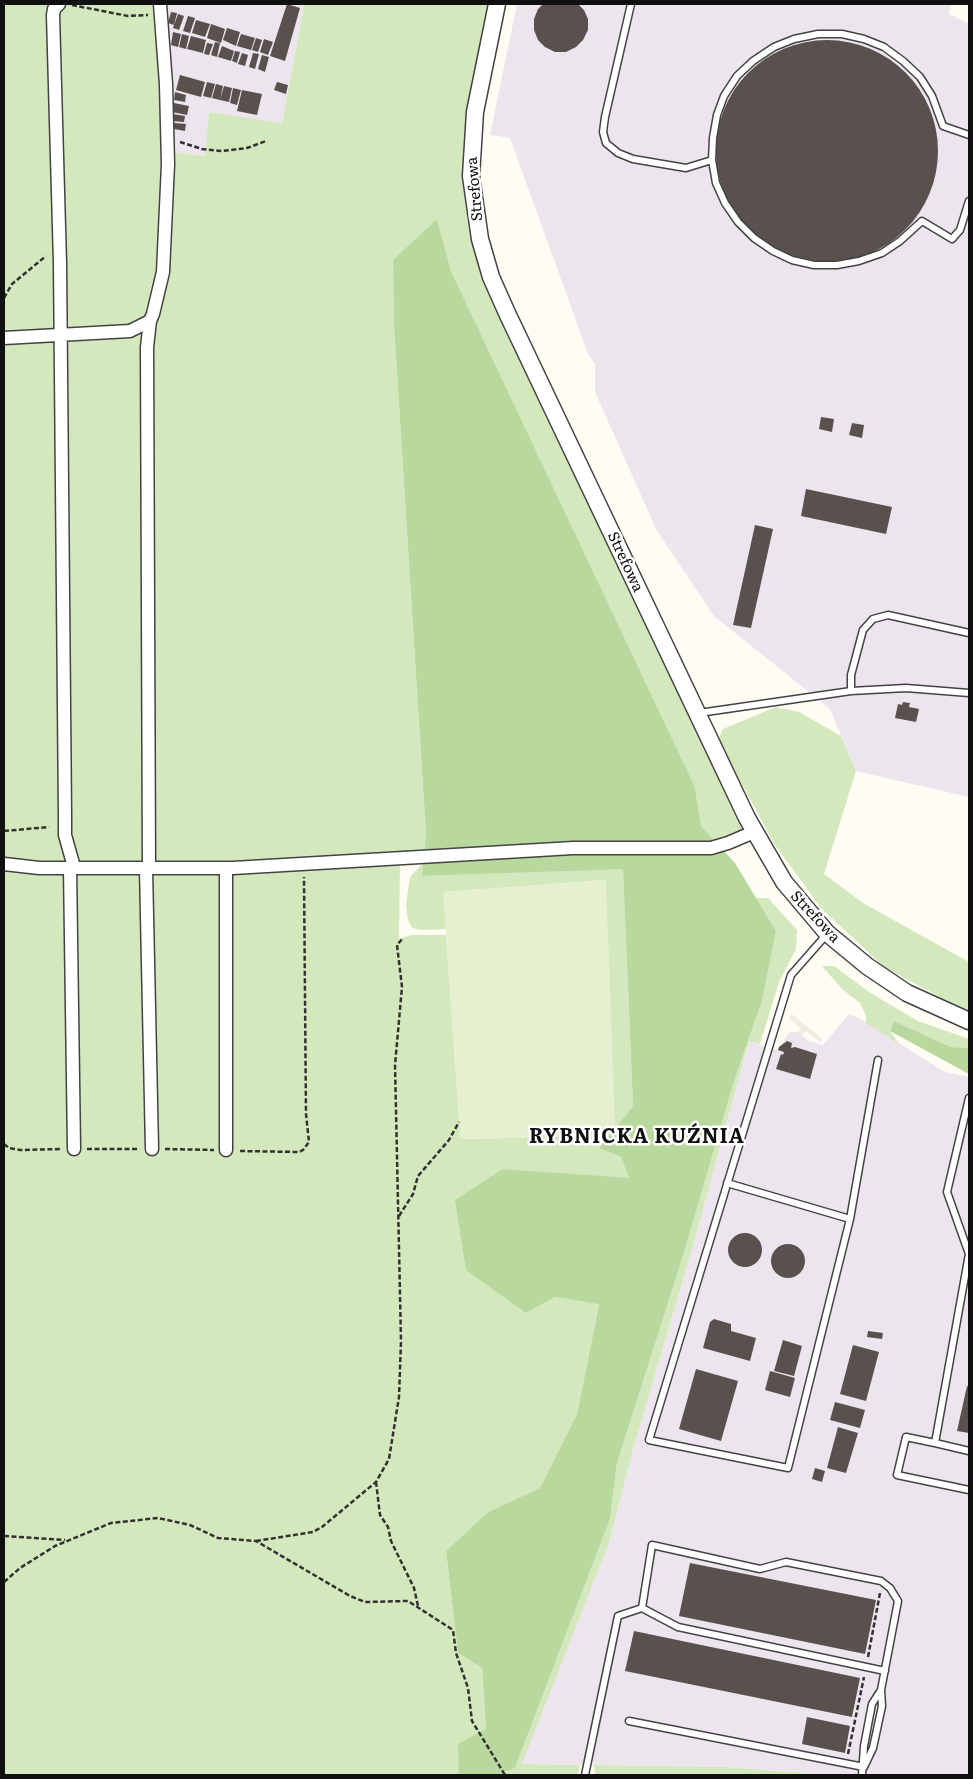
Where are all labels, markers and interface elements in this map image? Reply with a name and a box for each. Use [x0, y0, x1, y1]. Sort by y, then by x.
street label: Strefowa [463, 156, 487, 222]
street label: Strefowa [603, 529, 647, 595]
street label: Strefowa [786, 887, 844, 947]
district label: RYBNICKA KUŹNIA [527, 1125, 747, 1149]

